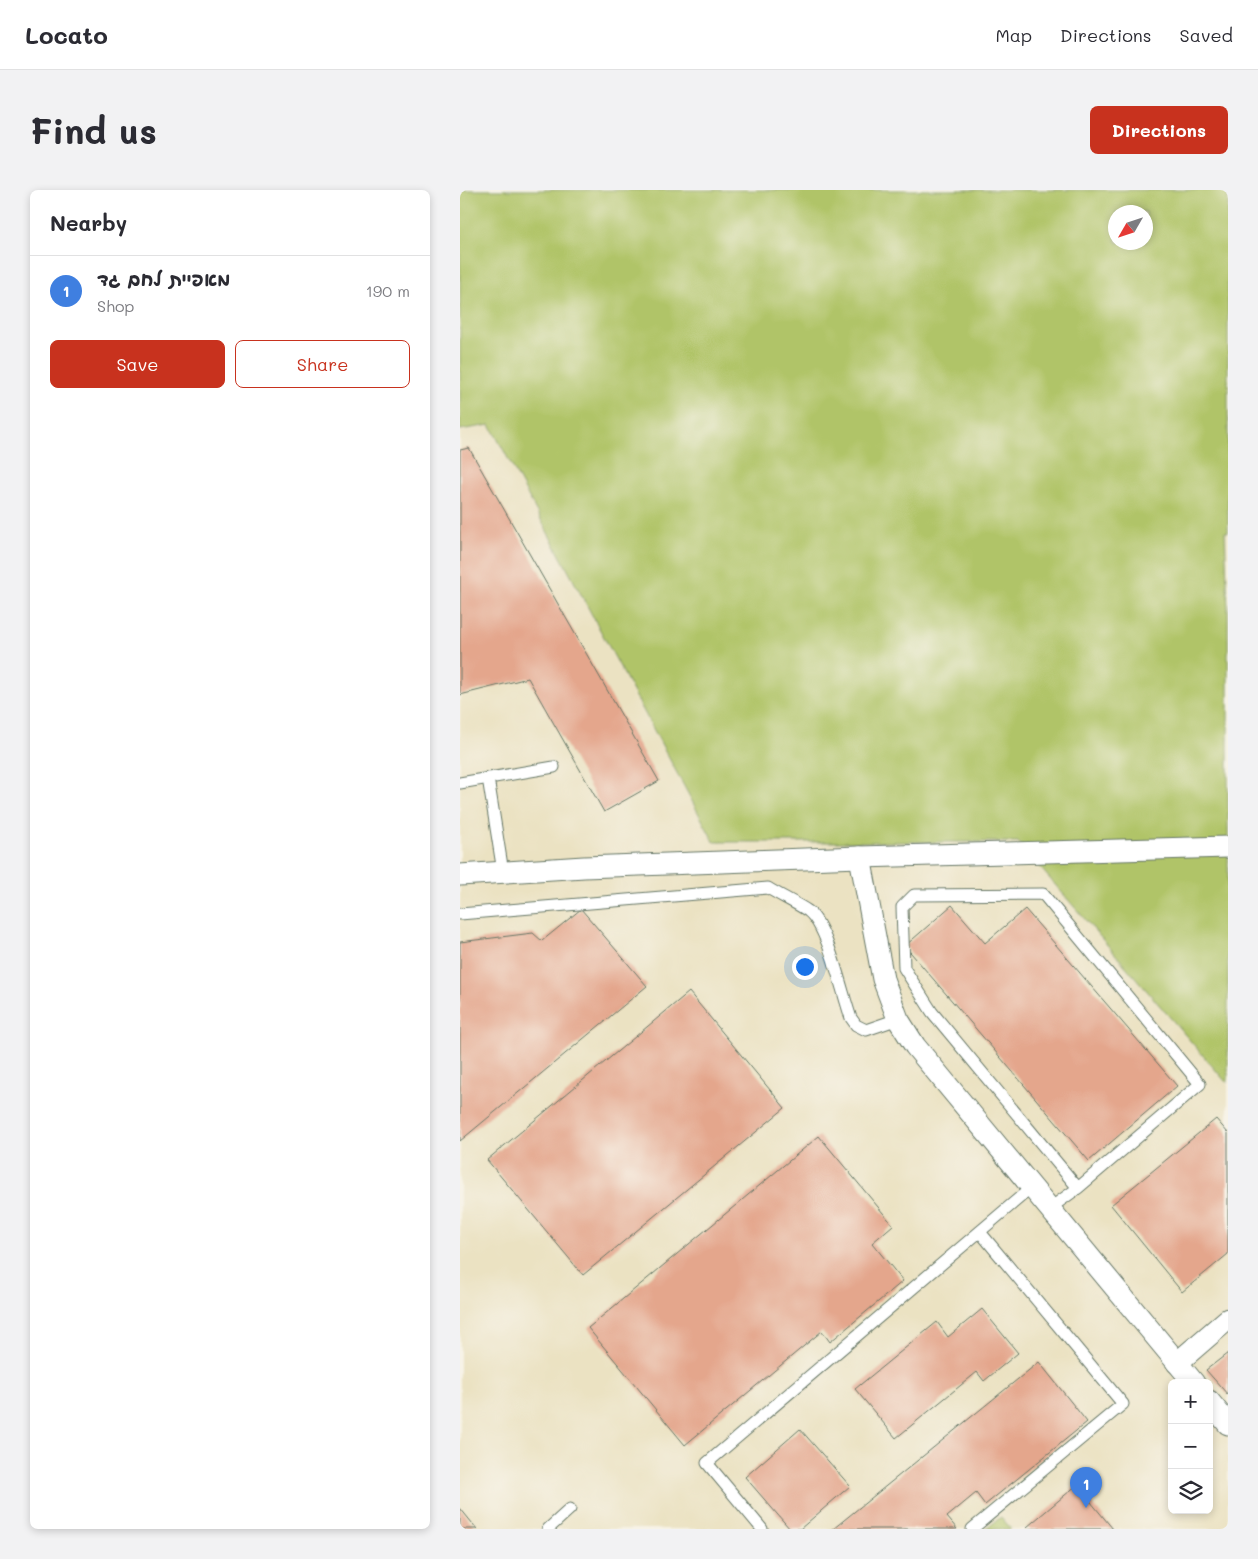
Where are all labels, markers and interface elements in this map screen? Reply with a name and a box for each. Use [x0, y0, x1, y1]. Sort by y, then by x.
text: Locato [25, 19, 108, 50]
text: Map [995, 23, 1032, 47]
text: Directions [1060, 23, 1152, 47]
text: Saved [1180, 23, 1233, 47]
button: Directions [1090, 106, 1228, 154]
text: Find us [30, 107, 157, 153]
north arrow [1108, 205, 1153, 250]
text: Nearby [50, 209, 127, 236]
text: מאפיית לחם גד [97, 266, 230, 291]
text: 1 [62, 280, 70, 301]
text: 190 m [366, 280, 410, 301]
text: Shop [97, 295, 134, 316]
button: Save [50, 340, 225, 388]
button: Share [235, 340, 410, 388]
your location [792, 954, 818, 980]
map controls [1168, 1379, 1213, 1514]
button: + [1168, 1379, 1213, 1424]
button: − [1168, 1424, 1213, 1469]
pin: 1 [1070, 1467, 1102, 1508]
button: layers [1168, 1469, 1213, 1514]

